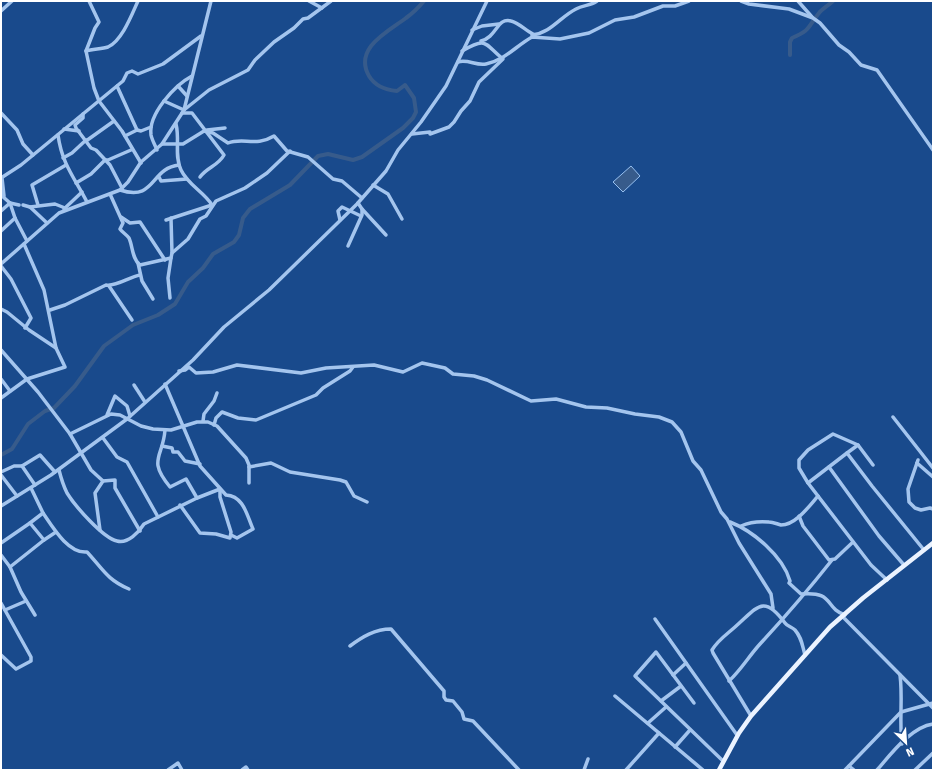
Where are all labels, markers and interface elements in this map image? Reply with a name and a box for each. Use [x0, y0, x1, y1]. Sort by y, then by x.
north arrow [886, 723, 926, 763]
text: N [904, 744, 916, 759]

